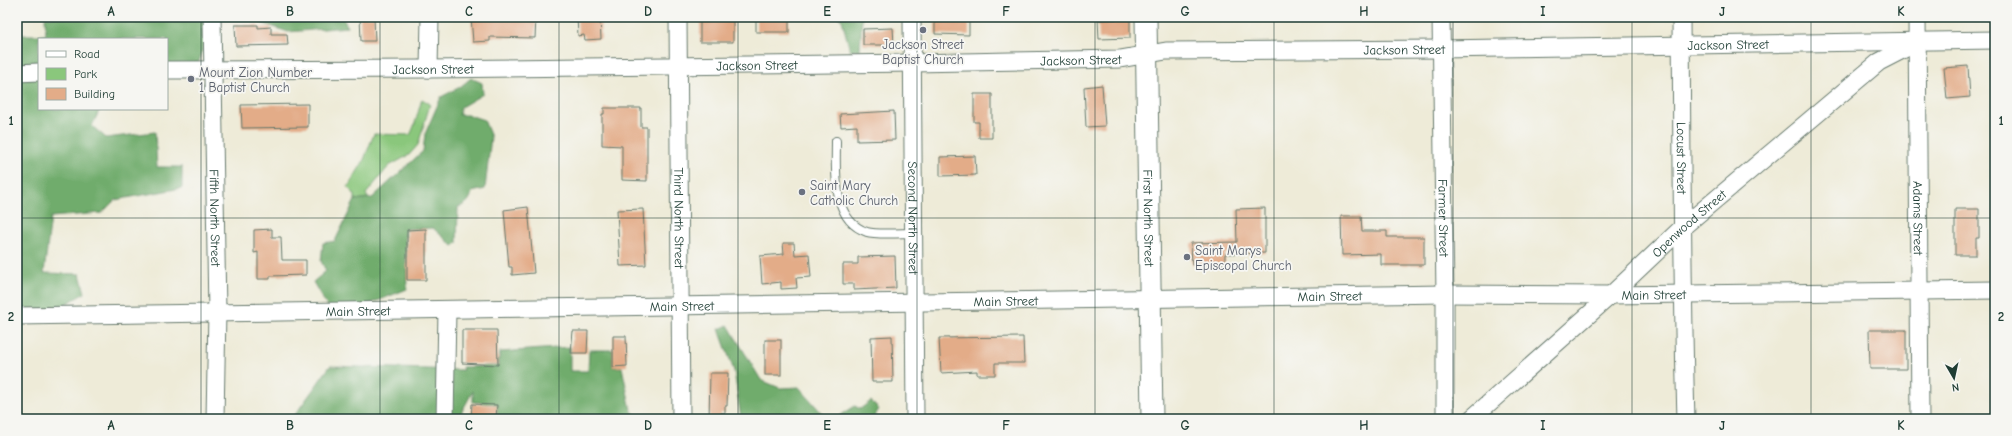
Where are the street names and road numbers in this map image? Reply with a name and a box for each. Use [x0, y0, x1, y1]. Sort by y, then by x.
street label: Jackson Street [1687, 37, 1770, 53]
street label: Jackson Street [1363, 42, 1446, 58]
street label: Jackson Street [1040, 52, 1123, 69]
street label: Jackson Street [716, 57, 799, 73]
street label: Jackson Street [392, 61, 475, 77]
street label: Locust Street [1674, 122, 1689, 195]
street label: Second North Street [905, 161, 921, 276]
street label: Third North Street [671, 167, 687, 270]
street label: Fifth North Street [207, 169, 223, 268]
street label: First North Street [1140, 169, 1157, 268]
street label: Farmer Street [1435, 179, 1451, 258]
street label: Adams Street [1910, 181, 1926, 256]
street label: Openwood Street [1649, 186, 1730, 260]
street label: Main Street [1621, 287, 1688, 303]
street label: Main Street [1297, 288, 1364, 304]
street label: Main Street [973, 293, 1040, 309]
street label: Main Street [649, 298, 716, 314]
street label: Main Street [326, 303, 392, 319]

